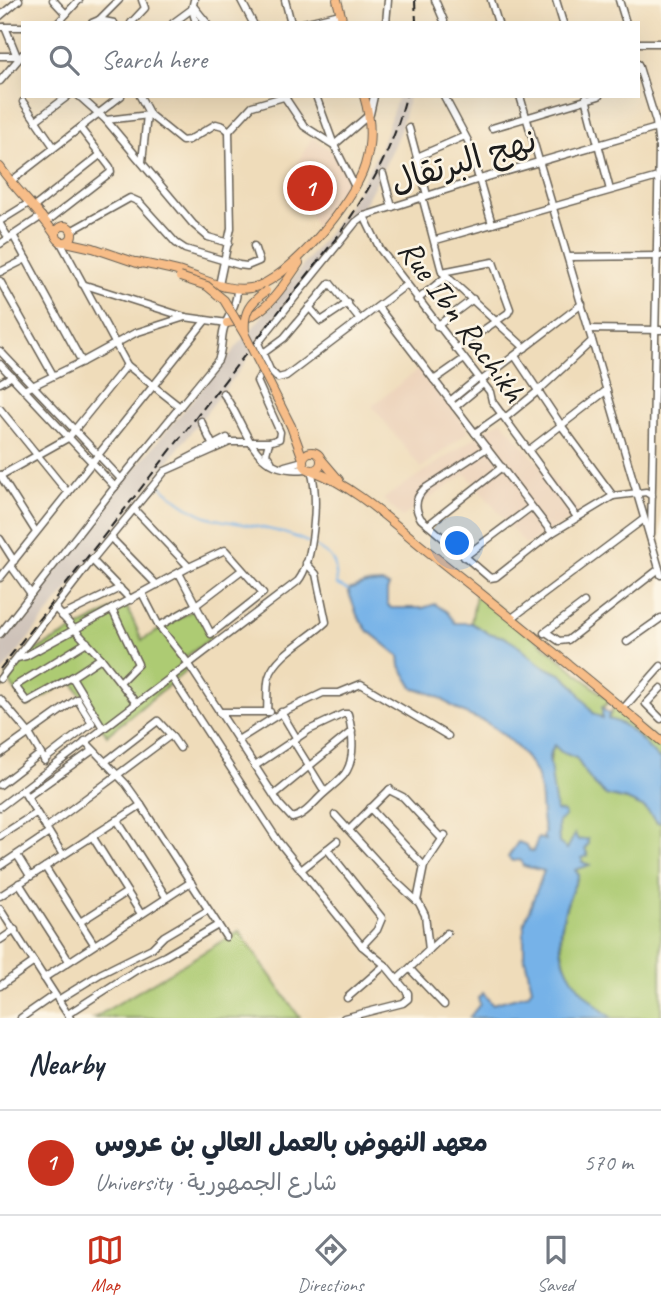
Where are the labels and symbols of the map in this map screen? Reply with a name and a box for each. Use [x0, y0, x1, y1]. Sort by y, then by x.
street label: نهج البرتقال [385, 119, 542, 204]
pin: 1 [287, 162, 333, 214]
street label: Rue Ibn Rachikh [389, 231, 536, 411]
your location [440, 526, 474, 560]

